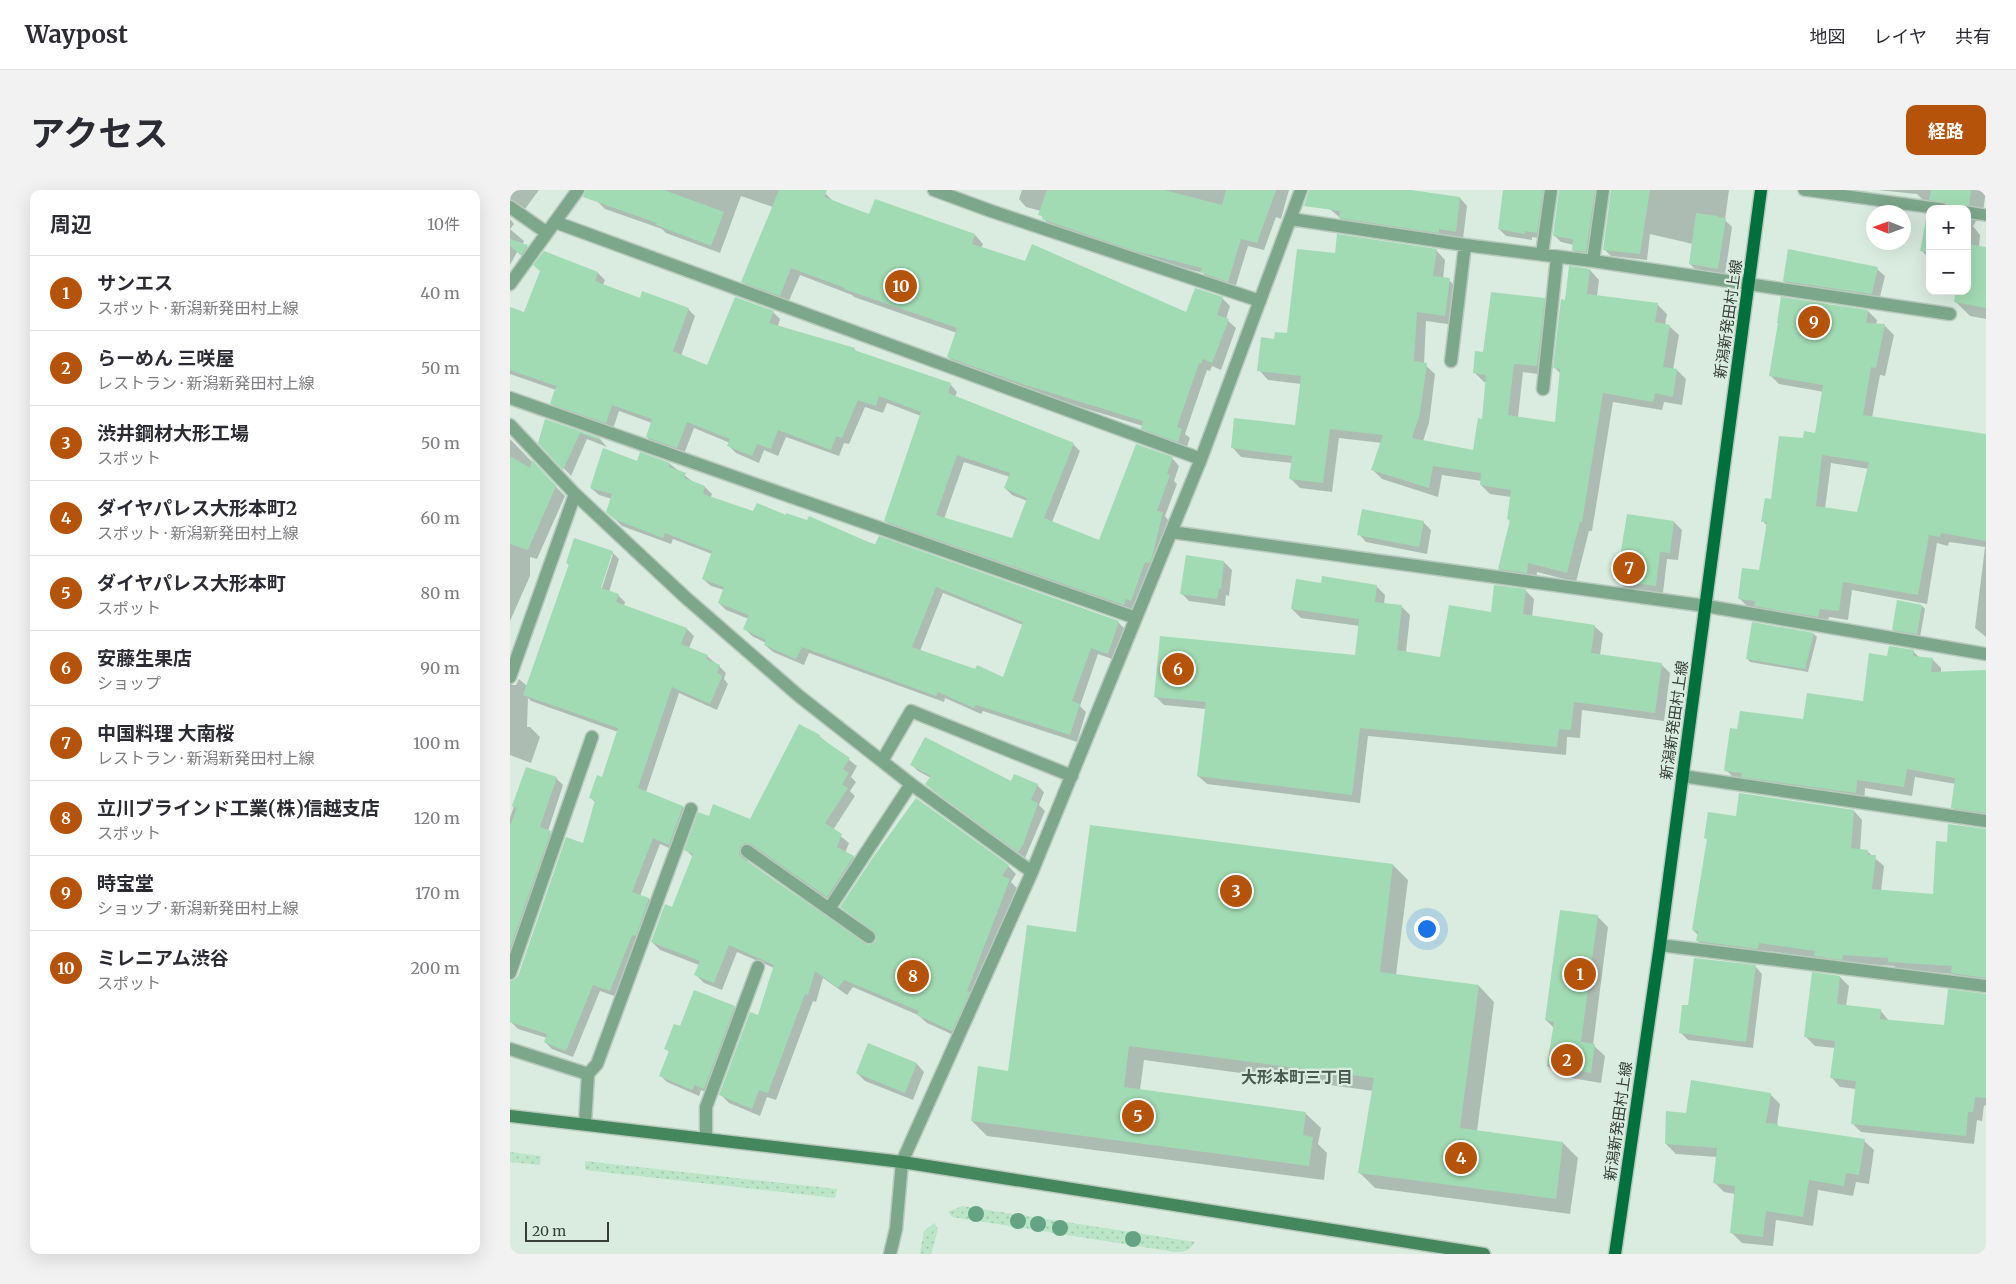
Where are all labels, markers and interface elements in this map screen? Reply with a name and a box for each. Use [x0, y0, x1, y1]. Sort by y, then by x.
text: Waypost [25, 19, 128, 50]
text: 地図 [1810, 25, 1846, 48]
text: レイヤ [1874, 25, 1927, 48]
text: 共有 [1955, 25, 1991, 48]
button: 経路 [1906, 105, 1986, 155]
text: アクセス [30, 112, 168, 156]
north arrow [1866, 205, 1911, 250]
map controls [1926, 205, 1971, 295]
button: + [1926, 205, 1971, 250]
text: 周辺 [50, 211, 92, 238]
text: 10件 [427, 214, 460, 234]
button: − [1926, 250, 1971, 295]
street label: 新潟新発田村上線 [1710, 258, 1746, 380]
pin: 10 [885, 267, 917, 305]
text: サンエス [97, 271, 173, 295]
text: 1 [62, 283, 70, 303]
text: 40 m [420, 283, 460, 303]
text: スポット · 新潟新発田村上線 [97, 298, 298, 318]
pin: 9 [1798, 303, 1830, 341]
text: らーめん 三咲屋 [97, 346, 235, 370]
text: 2 [61, 358, 71, 378]
text: 50 m [421, 358, 460, 378]
text: レストラン · 新潟新発田村上線 [97, 373, 314, 393]
text: 渋井鋼材大形工場 [97, 421, 249, 445]
text: 3 [61, 433, 71, 453]
text: 50 m [421, 433, 460, 453]
text: スポット [97, 448, 161, 468]
text: ダイヤパレス大形本町2 [97, 496, 297, 520]
text: 4 [61, 508, 71, 528]
text: 60 m [420, 508, 460, 528]
text: スポット · 新潟新発田村上線 [97, 523, 298, 543]
pin: 7 [1613, 549, 1645, 587]
text: ダイヤパレス大形本町 [97, 571, 286, 595]
text: 5 [61, 583, 71, 603]
text: 80 m [421, 583, 460, 603]
text: スポット [97, 598, 161, 618]
text: 安藤生果店 [97, 646, 192, 670]
pin: 6 [1162, 650, 1194, 688]
text: 6 [61, 658, 71, 678]
text: 90 m [420, 658, 460, 678]
street label: 新潟新発田村上線 [1656, 659, 1692, 781]
text: ショップ [97, 673, 161, 693]
text: 中国料理 大南桜 [97, 721, 235, 745]
text: 7 [61, 733, 71, 753]
text: 100 m [413, 733, 460, 753]
text: レストラン · 新潟新発田村上線 [97, 748, 314, 768]
text: 立川ブラインド工業(株)信越支店 [97, 796, 380, 820]
text: 8 [61, 808, 71, 828]
text: 120 m [414, 808, 460, 828]
text: スポット [97, 823, 161, 843]
text: 時宝堂 [97, 871, 154, 895]
pin: 3 [1220, 872, 1252, 910]
text: 9 [61, 883, 71, 903]
text: 170 m [415, 883, 460, 903]
text: ショップ · 新潟新発田村上線 [97, 898, 298, 918]
your location [1414, 916, 1440, 942]
text: ミレニアム渋谷 [97, 946, 229, 970]
pin: 1 [1564, 955, 1596, 993]
pin: 8 [897, 957, 929, 995]
text: 10 [57, 958, 75, 978]
text: 200 m [410, 958, 460, 978]
text: スポット [97, 973, 161, 993]
pin: 2 [1551, 1041, 1583, 1079]
street label: 新潟新発田村上線 [1600, 1060, 1636, 1182]
district label: 大形本町三丁目 [1241, 1067, 1353, 1087]
pin: 5 [1122, 1097, 1154, 1135]
pin: 4 [1445, 1139, 1477, 1177]
scale bar [525, 1219, 609, 1242]
text: 20 m [532, 1222, 566, 1240]

